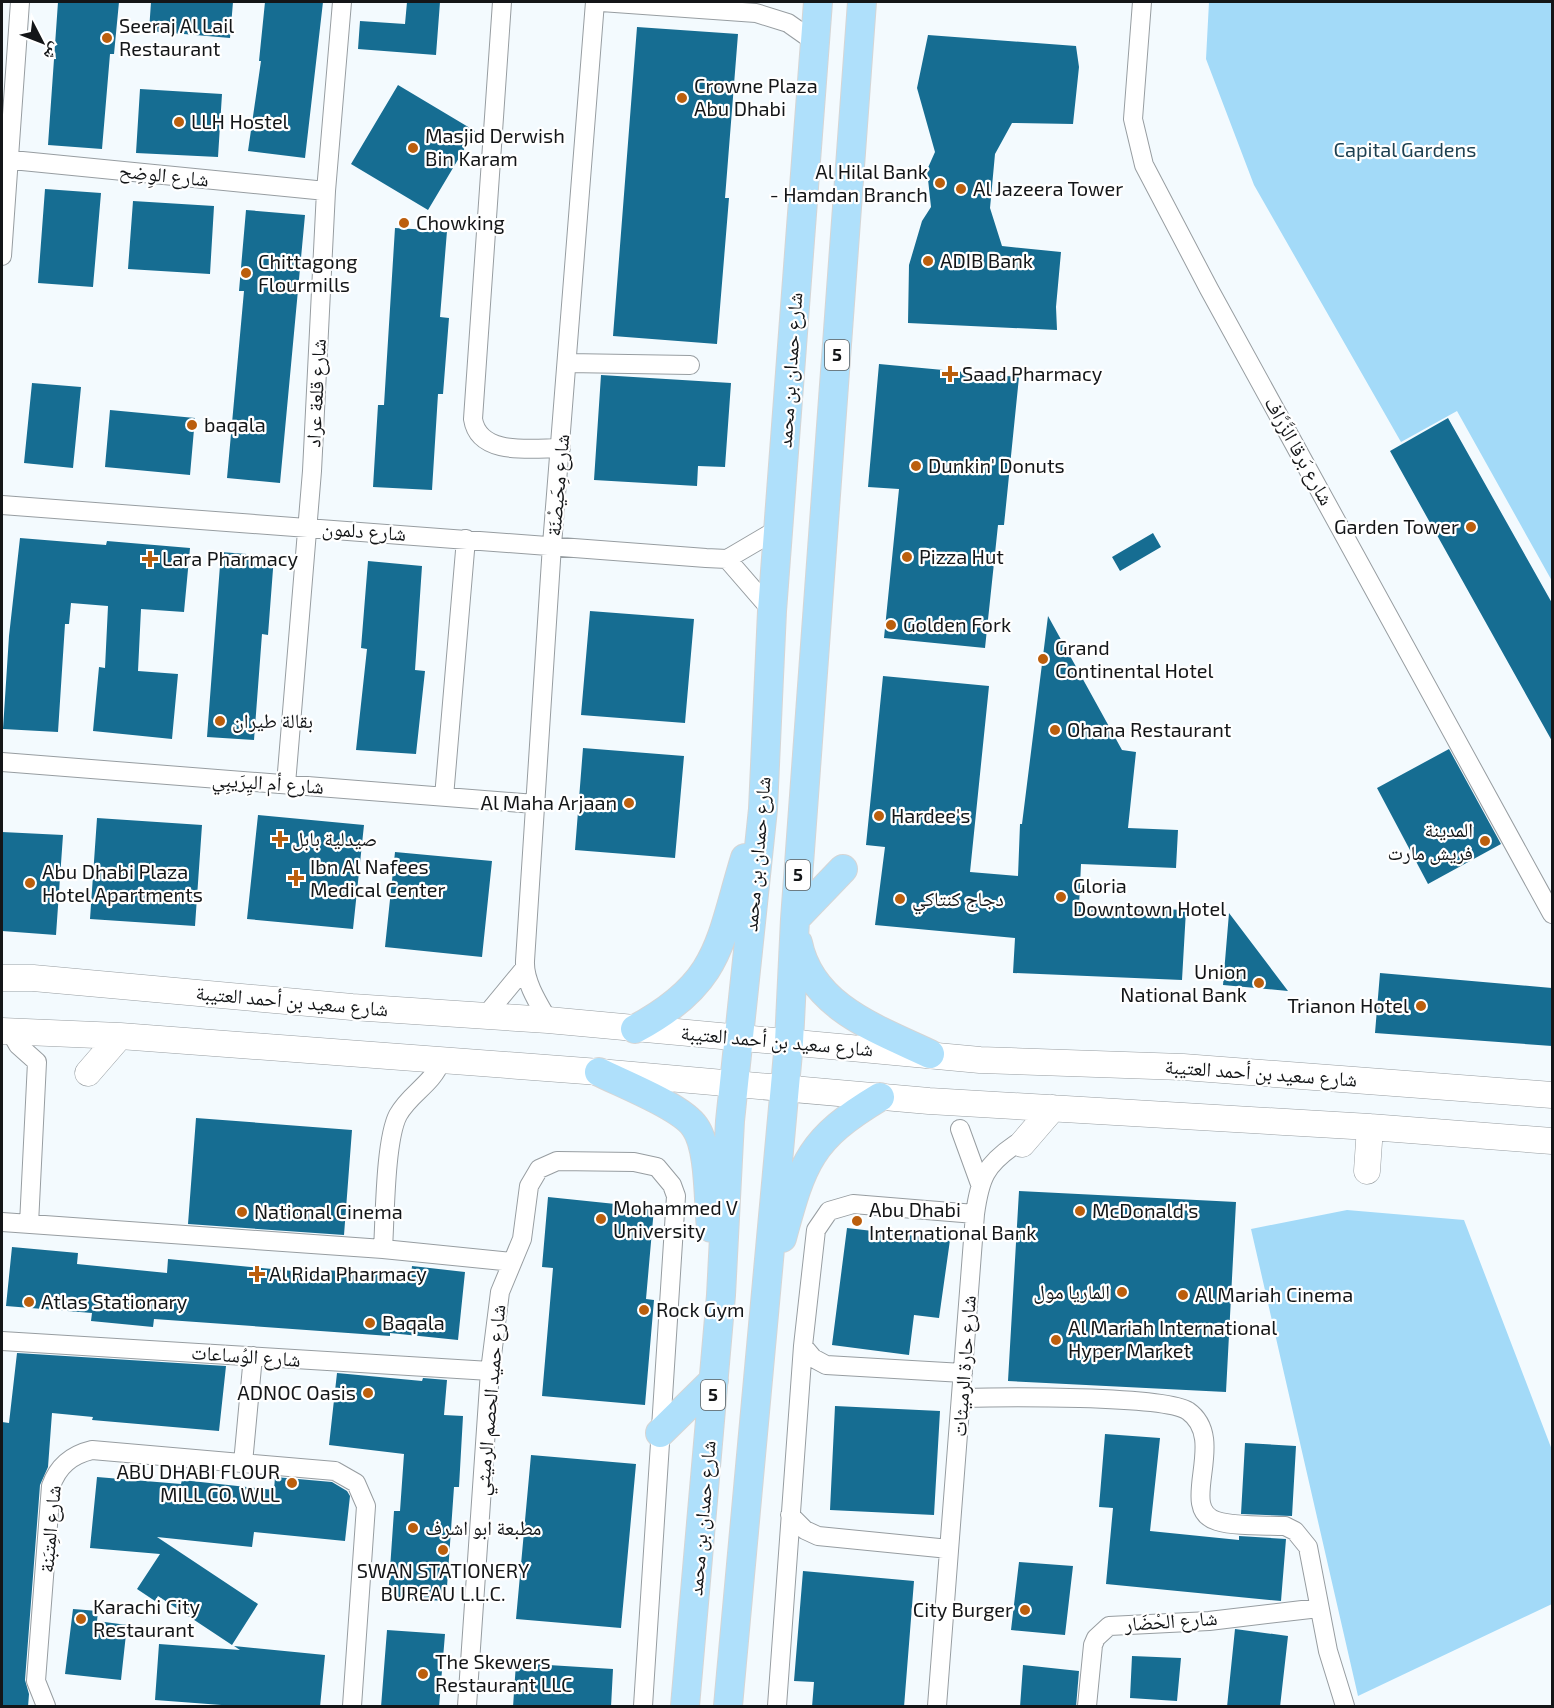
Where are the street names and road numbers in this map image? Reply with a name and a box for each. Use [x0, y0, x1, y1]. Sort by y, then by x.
street label: شارع الوِضِح [118, 157, 210, 195]
street label: شارع حمدان بن محمد [772, 291, 808, 449]
street label: شارع قلعة عراد [300, 338, 332, 448]
road number: 5 [825, 340, 849, 370]
street label: شارع بَرقا الزَّرَّاف [1258, 392, 1340, 510]
street label: شارع مِحَيصْنَة [541, 433, 575, 537]
street label: شارع دلمون [321, 515, 407, 547]
street label: شارع أم اليِرَيبِي [211, 766, 325, 803]
street label: شارع حمدان بن محمد [737, 775, 777, 933]
road number: 5 [786, 860, 810, 890]
street label: شارع سعيد بن أحمد العتيبة [195, 980, 389, 1022]
street label: شارع سعيد بن أحمد العتيبة [680, 1020, 874, 1062]
street label: شارع سعيد بن أحمد العتيبة [1164, 1053, 1358, 1093]
street label: شارع حارة الرميثات [946, 1294, 982, 1438]
street label: شارع حميد الحصم الرميثي [469, 1303, 514, 1497]
street label: شارع الوُساعات [190, 1339, 302, 1373]
road number: 5 [701, 1380, 725, 1410]
street label: شارع حمدان بن محمد [682, 1439, 722, 1597]
street label: شارع المِتبَنة [33, 1484, 67, 1574]
street label: شارع الحْضَار [1123, 1605, 1218, 1637]

